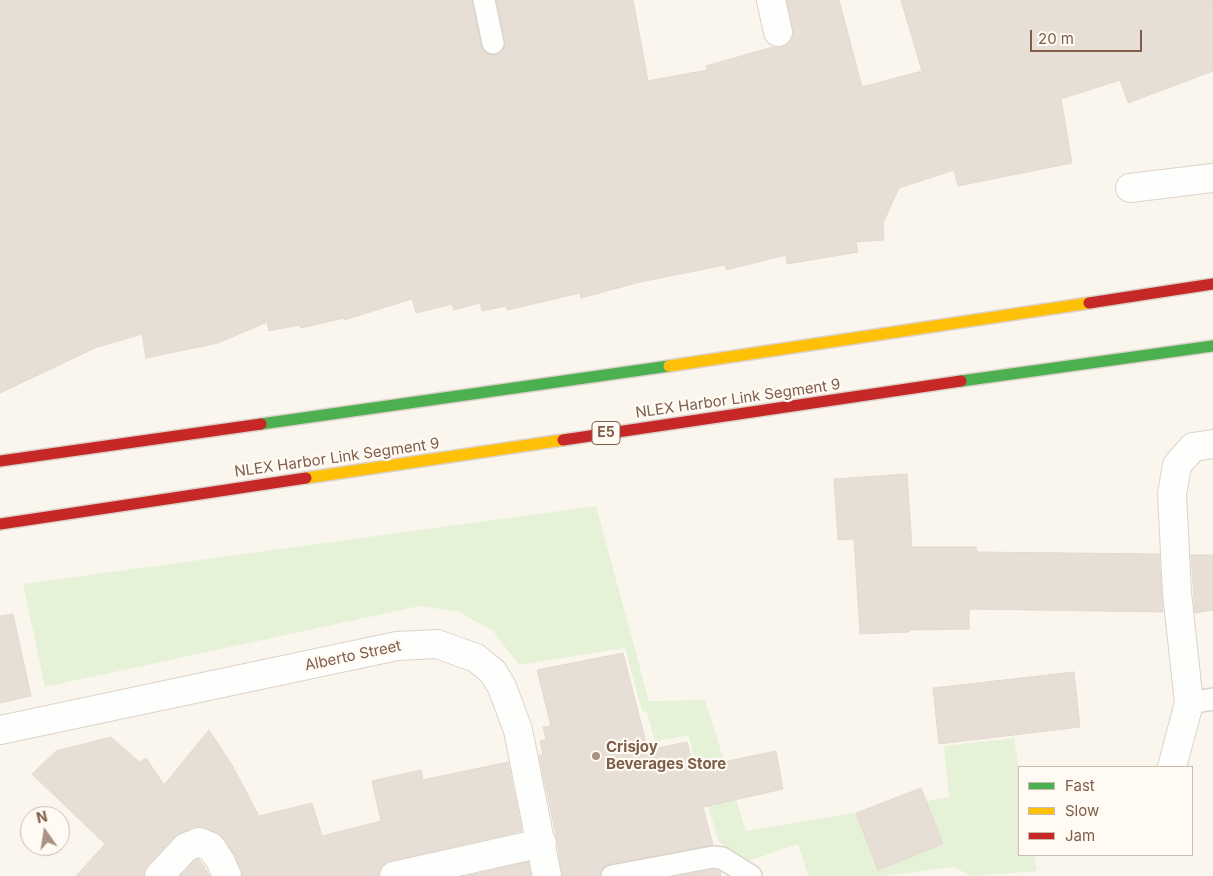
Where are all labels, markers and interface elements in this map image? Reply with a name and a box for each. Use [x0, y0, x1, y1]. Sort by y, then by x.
scale bar [1033, 20, 1146, 52]
text: 20 m [1038, 29, 1074, 48]
street label: NLEX Harbor Link Segment 9 [634, 376, 842, 422]
road number: E5 [592, 422, 620, 444]
street label: NLEX Harbor Link Segment 9 [233, 435, 441, 481]
street label: Alberto Street [303, 637, 403, 675]
place label: Crisjoy Beverages Store [606, 738, 726, 773]
marker: Crisjoy Beverages Store [590, 750, 602, 762]
legend [1018, 766, 1193, 856]
text: Fast [1065, 776, 1095, 795]
text: Slow [1065, 801, 1099, 820]
north arrow [20, 806, 70, 856]
text: N [35, 807, 49, 826]
text: Jam [1065, 826, 1095, 845]

